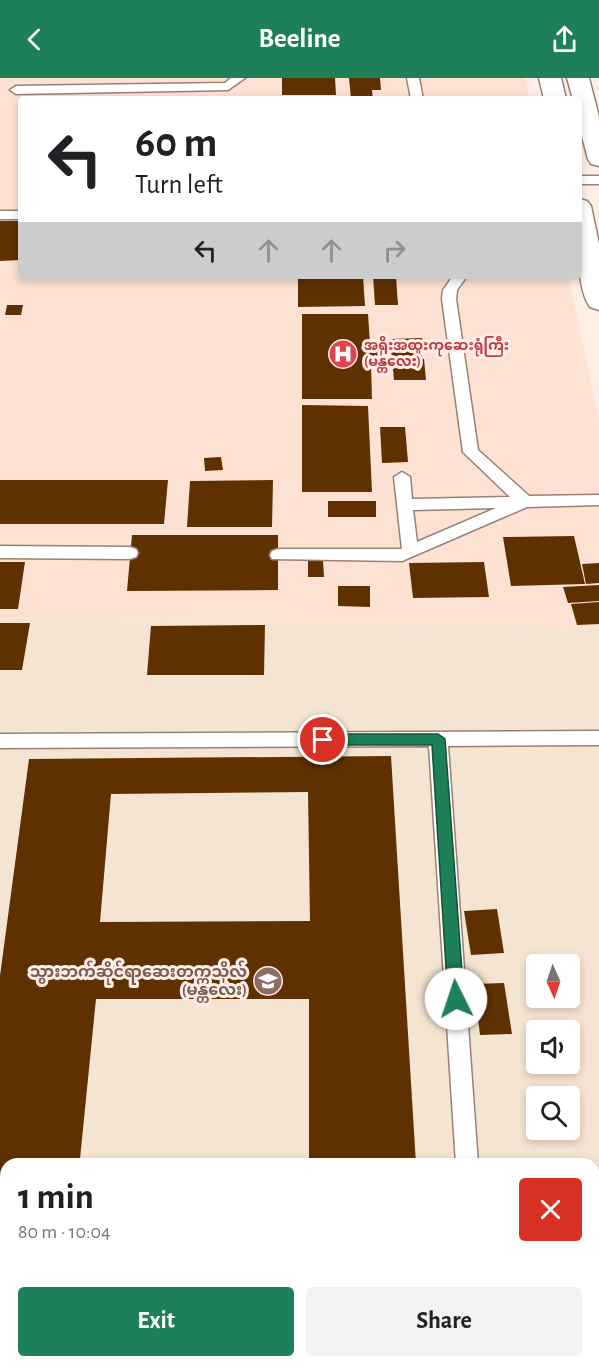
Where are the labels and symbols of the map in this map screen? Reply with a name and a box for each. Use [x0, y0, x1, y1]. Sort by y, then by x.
place label: အရိုးအထူးကုဆေးရုံကြီး (မန္တလေး) [364, 335, 509, 373]
hospital icon: အရိုးအထူးကုဆေးရုံကြီး (မန္တလေး) [327, 338, 359, 370]
pin [297, 714, 348, 765]
north arrow [526, 954, 580, 1008]
place label: သွားဘက်ဆိုင်ရာဆေးတက္ကသိုလ် (မန္တလေး) [30, 960, 247, 1003]
school or university icon: သွားဘက်ဆိုင်ရာဆေးတက္ကသိုလ် (မန္တလေး) [252, 965, 284, 997]
position arrow [424, 967, 488, 1031]

